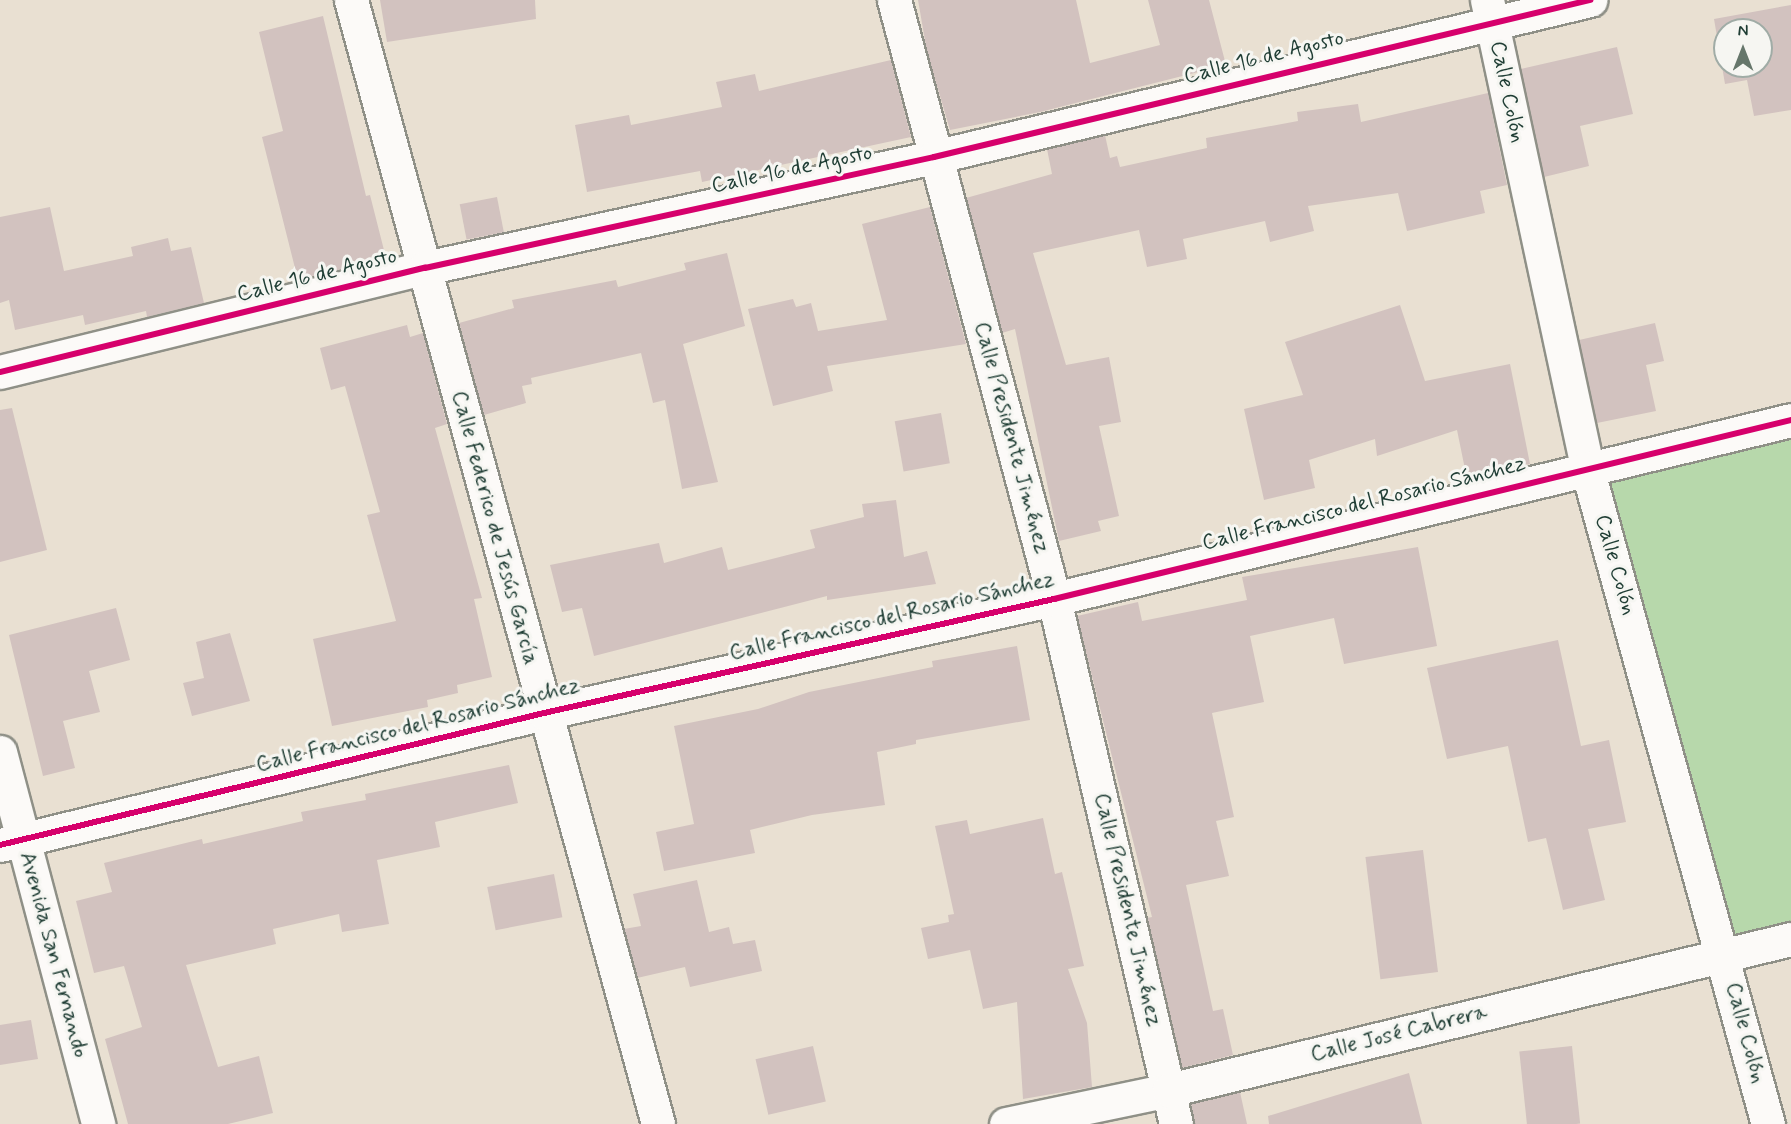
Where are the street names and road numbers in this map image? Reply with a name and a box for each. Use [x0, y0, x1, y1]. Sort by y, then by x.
street label: Calle 16 de Agosto [1181, 25, 1347, 91]
street label: Calle Colón [1483, 38, 1531, 146]
street label: Calle 16 de Agosto [709, 140, 875, 200]
street label: Calle 16 de Agosto [234, 243, 400, 309]
street label: Calle Presidente Jiménez [967, 318, 1055, 558]
street label: Calle Federico de Jesús García [445, 389, 543, 667]
street label: Calle Francisco del Rosario Sánchez [1200, 451, 1528, 557]
street label: Calle Colón [1588, 511, 1642, 619]
street label: Calle Francisco del Rosario Sánchez [727, 567, 1057, 667]
street label: Calle Francisco del Rosario Sánchez [254, 673, 582, 779]
street label: Calle Presidente Jiménez [1087, 790, 1167, 1030]
street label: Avenida San Fernando [13, 850, 93, 1060]
street label: Calle Colón [1719, 979, 1771, 1087]
street label: Calle José Cabrera [1308, 999, 1490, 1069]

